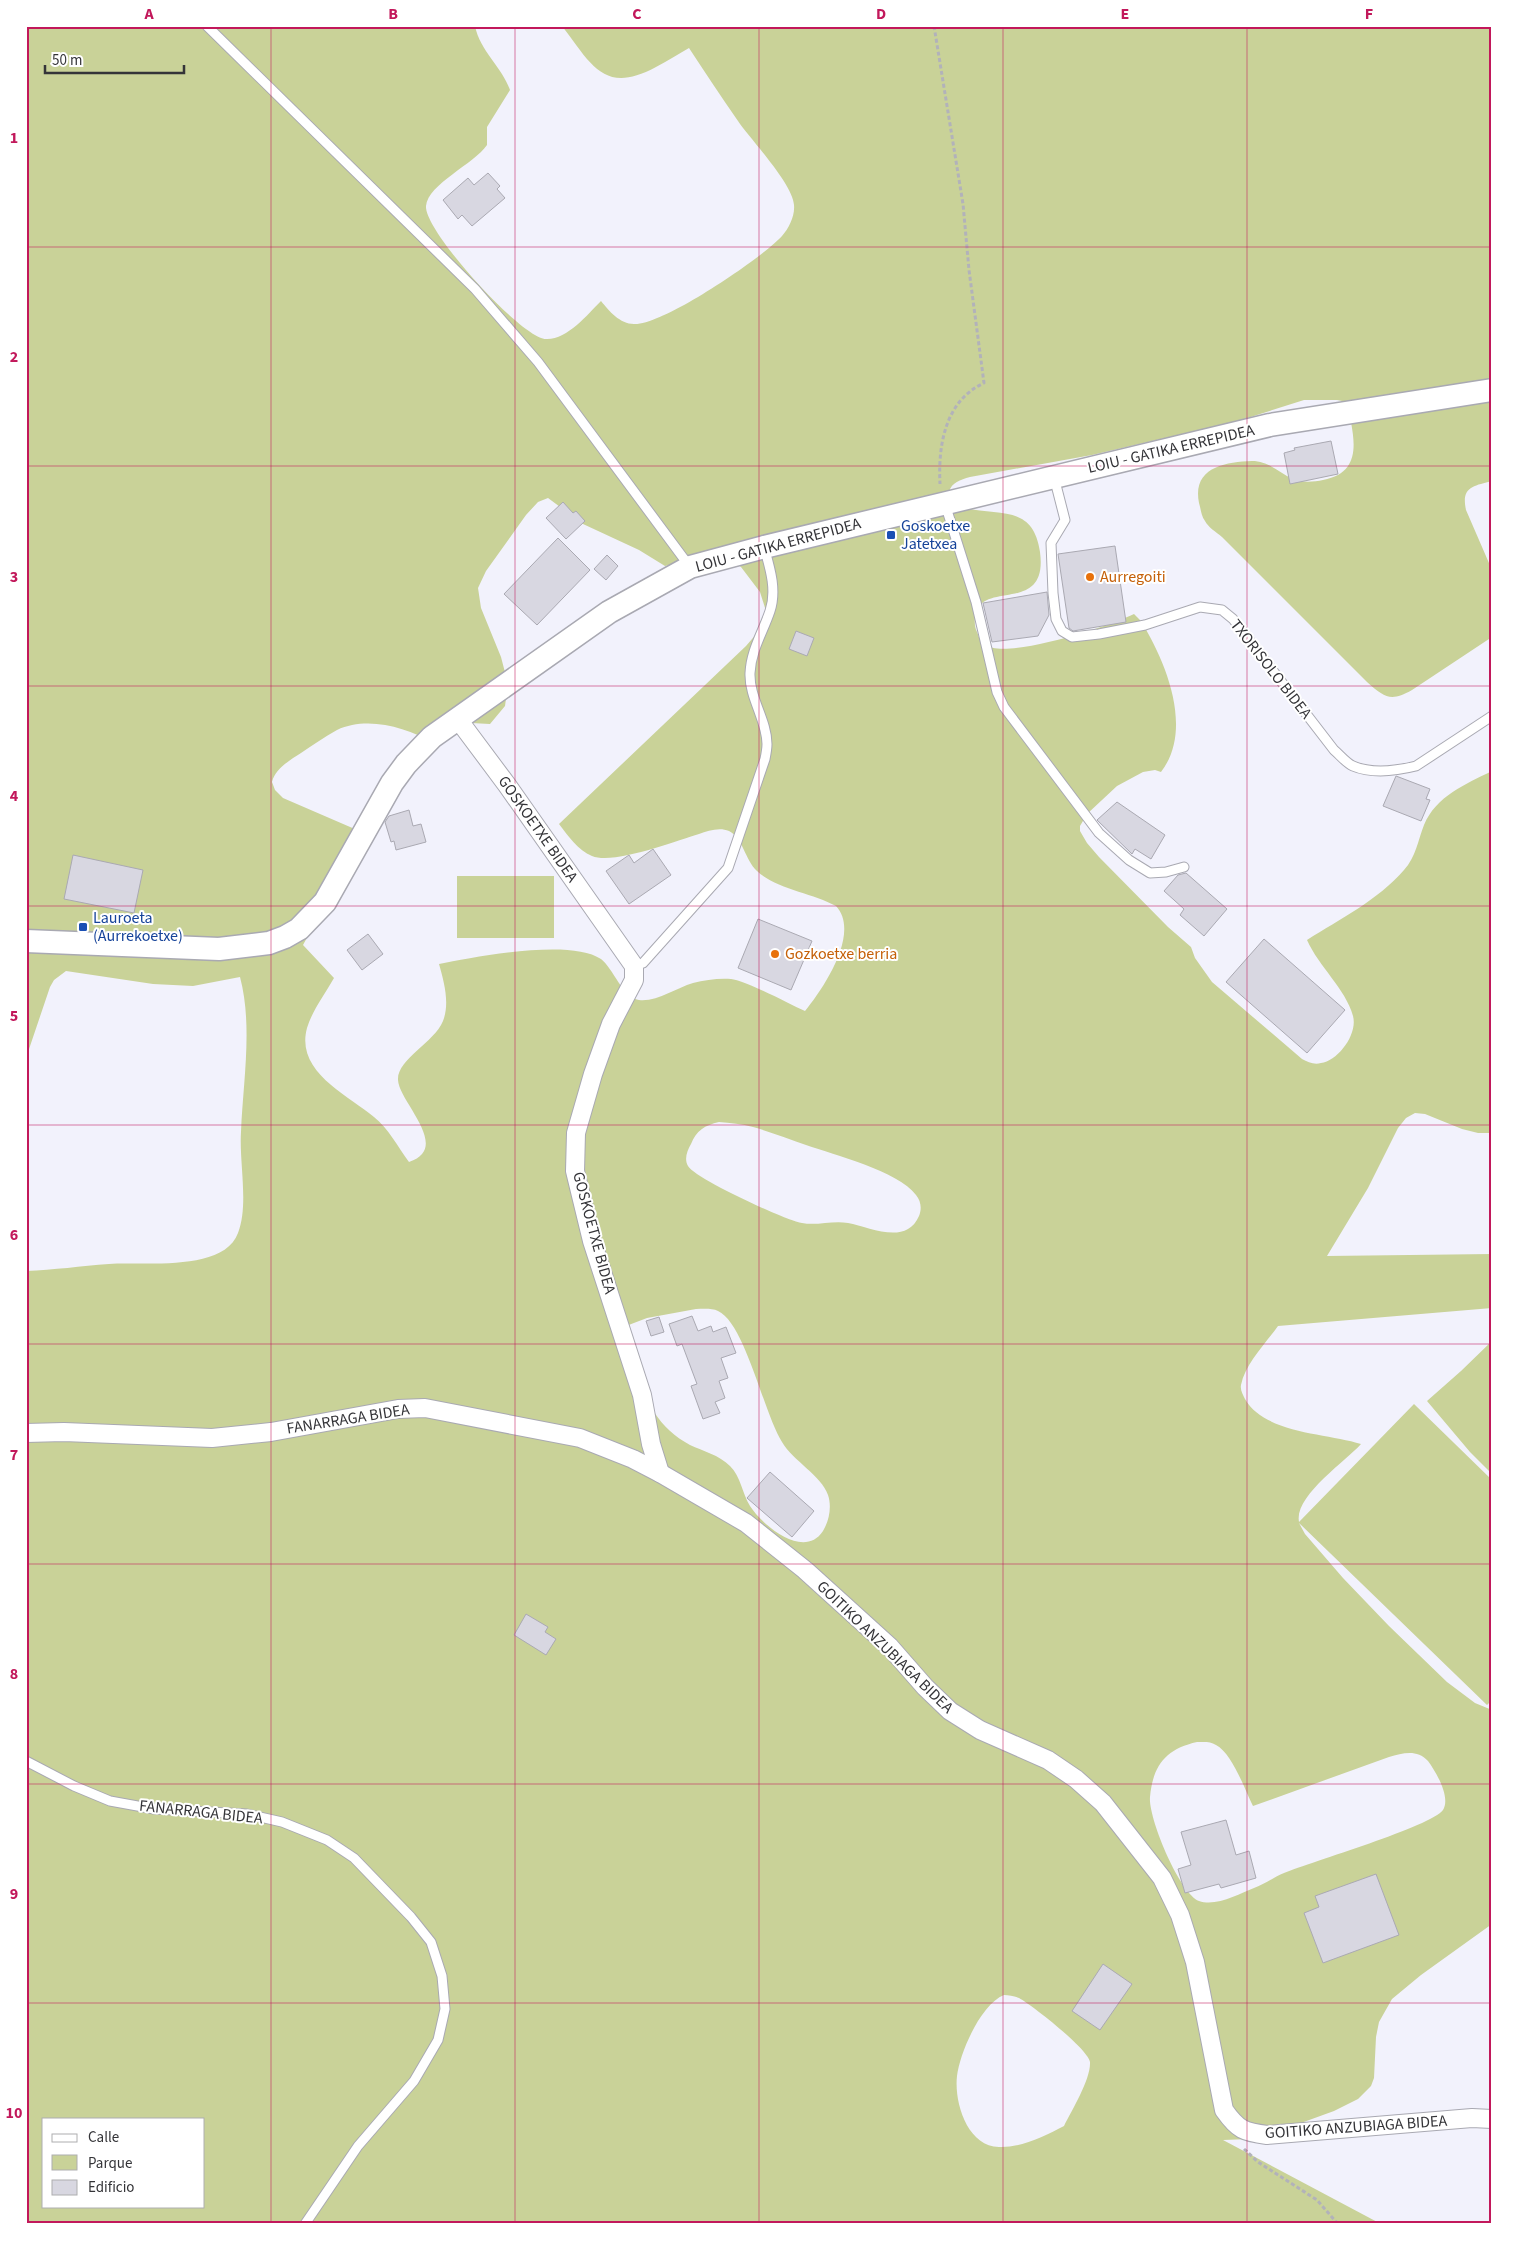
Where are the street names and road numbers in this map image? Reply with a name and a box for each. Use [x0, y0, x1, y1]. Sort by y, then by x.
street label: LOIU - GATIKA ERREPIDEA [1085, 419, 1257, 479]
street label: LOIU - GATIKA ERREPIDEA [693, 512, 864, 578]
street label: TXORISOLO BIDEA [1225, 615, 1317, 724]
street label: GOSKOETXE BIDEA [493, 771, 583, 887]
street label: GOSKOETXE BIDEA [567, 1169, 621, 1297]
street label: FANARRAGA BIDEA [285, 1398, 411, 1440]
street label: GOITIKO ANZUBIAGA BIDEA [812, 1576, 959, 1719]
street label: FANARRAGA BIDEA [138, 1795, 264, 1829]
street label: GOITIKO ANZUBIAGA BIDEA [1264, 2110, 1448, 2144]

